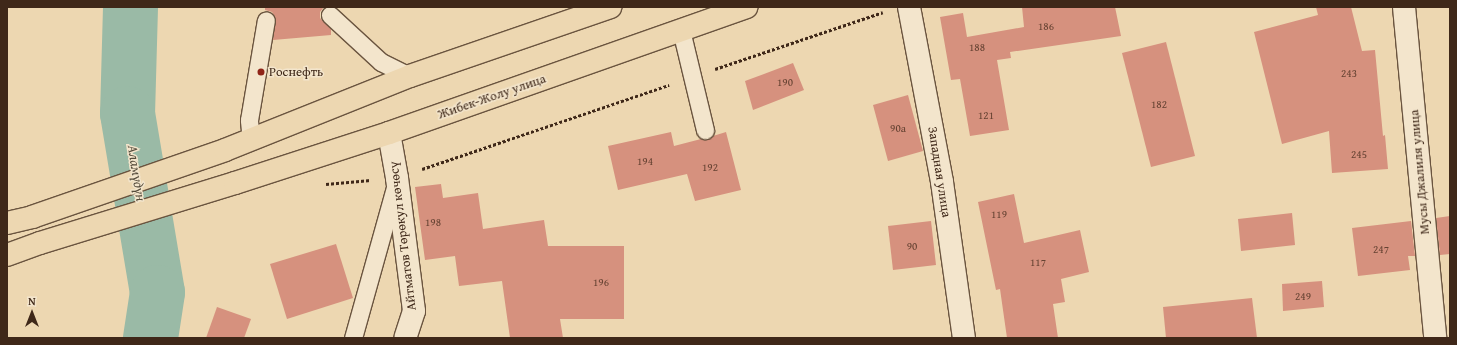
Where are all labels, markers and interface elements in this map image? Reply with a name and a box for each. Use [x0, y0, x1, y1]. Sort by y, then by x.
house number: 186 [1038, 19, 1054, 33]
house number: 188 [969, 40, 985, 54]
place label: Роснефть [269, 64, 323, 80]
house number: 243 [1341, 66, 1357, 80]
marker: Роснефть [256, 67, 266, 77]
street label: Жибек-Жолу улица [436, 71, 548, 123]
house number: 190 [777, 75, 793, 89]
house number: 182 [1151, 97, 1167, 111]
house number: 121 [978, 108, 994, 122]
street label: Мусы Джалиля улица [1407, 109, 1433, 235]
house number: 90a [890, 121, 906, 135]
street label: Западная улица [924, 125, 954, 219]
water label: Аламүдүн [124, 144, 150, 202]
house number: 245 [1351, 147, 1367, 161]
house number: 194 [637, 154, 653, 168]
house number: 192 [702, 160, 718, 174]
street label: Айтматов Төрөкул көчөсү [386, 161, 420, 311]
house number: 119 [991, 207, 1007, 221]
house number: 198 [425, 215, 441, 229]
house number: 90 [907, 239, 917, 253]
house number: 247 [1373, 242, 1389, 256]
house number: 117 [1030, 255, 1046, 269]
house number: 196 [593, 275, 609, 289]
house number: 249 [1295, 289, 1311, 303]
north arrow [12, 293, 52, 333]
text: N [28, 293, 36, 309]

